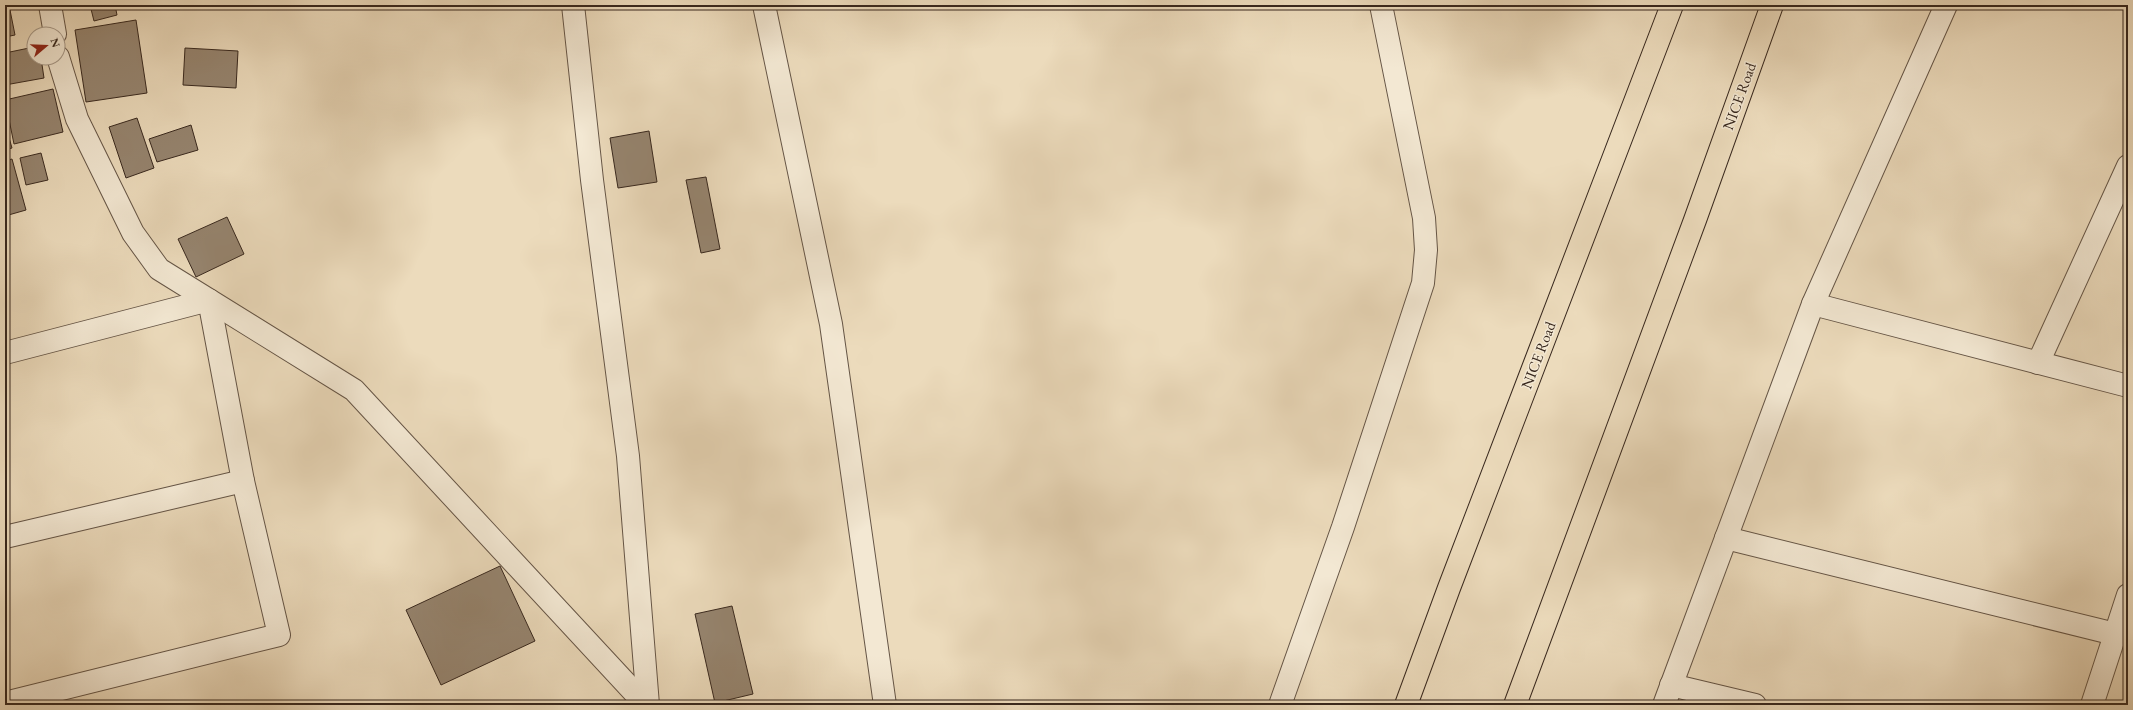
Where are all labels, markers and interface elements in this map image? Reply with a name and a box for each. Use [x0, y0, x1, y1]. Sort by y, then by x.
north arrow [26, 26, 66, 66]
text: N [47, 36, 64, 49]
street label: NICE Road [1718, 59, 1760, 132]
street label: NICE Road [1516, 318, 1560, 391]

